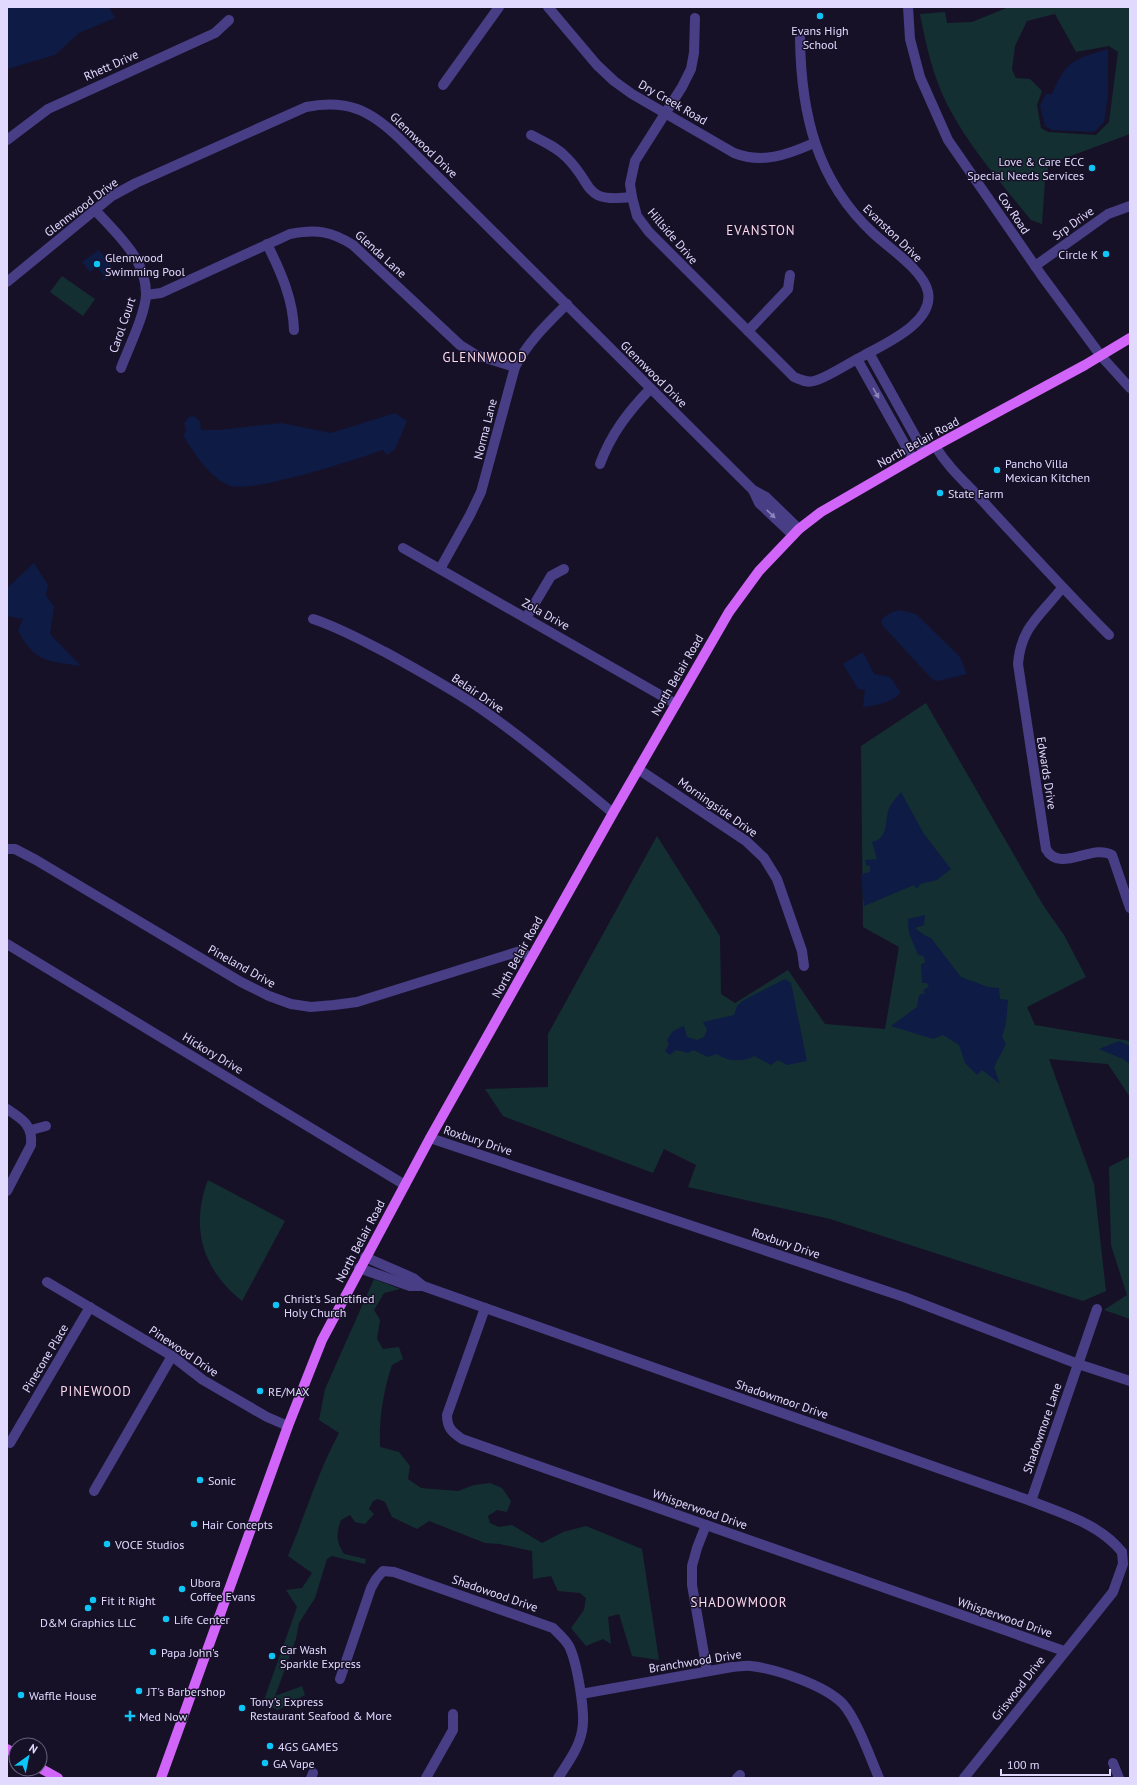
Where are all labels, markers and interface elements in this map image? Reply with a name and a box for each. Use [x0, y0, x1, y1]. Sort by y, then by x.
marker: Evans High School [815, 11, 825, 21]
place label: Evans High School [791, 23, 849, 52]
street label: Rhett Drive [81, 46, 141, 84]
street label: Dry Creek Road [636, 76, 710, 128]
street label: Glennwood Drive [387, 109, 461, 181]
place label: Love & Care ECC Special Needs Services [967, 154, 1084, 183]
marker: Love & Care ECC Special Needs Services [1087, 163, 1097, 173]
street label: Glennwood Drive [41, 174, 121, 240]
street label: Cox Road [995, 189, 1033, 237]
street label: Evanston Drive [860, 201, 926, 265]
street label: Srp Drive [1050, 203, 1096, 243]
street label: Hillside Drive [645, 205, 701, 267]
district label: EVANSTON [726, 222, 796, 239]
street label: Glenda Lane [352, 227, 410, 281]
place label: Circle K [1058, 247, 1098, 262]
marker: Circle K [1101, 249, 1111, 259]
place label: Glennwood Swimming Pool [105, 250, 185, 279]
marker: Glennwood Swimming Pool [92, 259, 102, 269]
street label: Carol Court [106, 295, 138, 355]
street label: Glennwood Drive [618, 338, 690, 410]
district label: GLENNWOOD [443, 349, 527, 366]
one-way arrow [872, 387, 879, 399]
street label: Norma Lane [470, 397, 500, 461]
street label: North Belair Road [874, 413, 962, 471]
place label: Pancho Villa Mexican Kitchen [1005, 456, 1090, 485]
marker: Pancho Villa Mexican Kitchen [992, 465, 1002, 475]
place label: State Farm [948, 486, 1004, 501]
marker: State Farm [935, 488, 945, 498]
one-way arrow [766, 509, 776, 519]
street label: Zola Drive [520, 595, 572, 633]
street label: North Belair Road [648, 632, 706, 718]
street label: Belair Drive [449, 670, 507, 716]
street label: Edwards Drive [1034, 736, 1060, 810]
street label: Morningside Drive [675, 774, 761, 840]
street label: North Belair Road [488, 913, 546, 1001]
street label: Pineland Drive [205, 941, 279, 991]
street label: Hickory Drive [180, 1029, 246, 1077]
street label: Roxbury Drive [442, 1122, 514, 1158]
street label: North Belair Road [332, 1197, 388, 1285]
street label: Roxbury Drive [750, 1224, 822, 1262]
place label: Christ's Sanctified Holy Church [284, 1291, 375, 1320]
marker: Christ's Sanctified Holy Church [271, 1300, 281, 1310]
street label: Pinecone Place [19, 1321, 71, 1395]
street label: Pinewood Drive [146, 1322, 222, 1380]
street label: Shadowmoor Drive [734, 1376, 830, 1422]
street label: Shadowmore Lane [1020, 1381, 1064, 1475]
district label: PINEWOOD [60, 1383, 132, 1400]
place label: RE/MAX [268, 1384, 310, 1399]
marker: RE/MAX [255, 1386, 265, 1396]
place label: Sonic [208, 1473, 237, 1488]
marker: Sonic [195, 1475, 205, 1485]
street label: Whisperwood Drive [650, 1486, 750, 1532]
place label: Hair Concepts [202, 1517, 273, 1532]
marker: Hair Concepts [189, 1519, 199, 1529]
place label: VOCE Studios [114, 1537, 184, 1552]
marker: VOCE Studios [102, 1539, 112, 1549]
street label: Shadowood Drive [450, 1571, 540, 1615]
place label: Ubora Coffee Evans [190, 1575, 255, 1604]
marker: Ubora Coffee Evans [177, 1584, 187, 1594]
place label: Fit it Right [101, 1593, 156, 1608]
district label: SHADOWMOOR [691, 1594, 787, 1611]
street label: Whisperwood Drive [955, 1594, 1055, 1640]
marker: Fit it Right [88, 1595, 98, 1605]
marker: D&M Graphics LLC [83, 1603, 93, 1613]
place label: Life Center [174, 1612, 230, 1627]
marker: Life Center [161, 1614, 171, 1624]
place label: D&M Graphics LLC [40, 1615, 136, 1630]
place label: Car Wash Sparkle Express [280, 1642, 361, 1671]
place label: Papa John's [161, 1645, 219, 1660]
street label: Branchwood Drive [648, 1646, 742, 1676]
marker: Papa John's [148, 1647, 158, 1657]
marker: Car Wash Sparkle Express [267, 1651, 277, 1661]
street label: Griswood Drive [988, 1653, 1048, 1723]
place label: JT's Barbershop [146, 1684, 226, 1699]
marker: JT's Barbershop [134, 1686, 144, 1696]
place label: Waffle House [29, 1688, 97, 1703]
marker: Waffle House [16, 1690, 26, 1700]
place label: Tony's Express Restaurant Seafood & More [250, 1694, 392, 1723]
marker: Tony's Express Restaurant Seafood & More [237, 1703, 247, 1713]
place label: Med Now [139, 1709, 188, 1724]
marker: Med Now [124, 1710, 136, 1722]
north arrow [8, 1737, 48, 1777]
place label: 4GS GAMES [278, 1739, 338, 1754]
text: N [27, 1741, 40, 1756]
marker: 4GS GAMES [265, 1741, 275, 1751]
scale bar [1001, 1751, 1110, 1777]
place label: GA Vape [273, 1756, 314, 1771]
text: 100 m [1007, 1757, 1040, 1772]
marker: GA Vape [260, 1758, 270, 1768]

